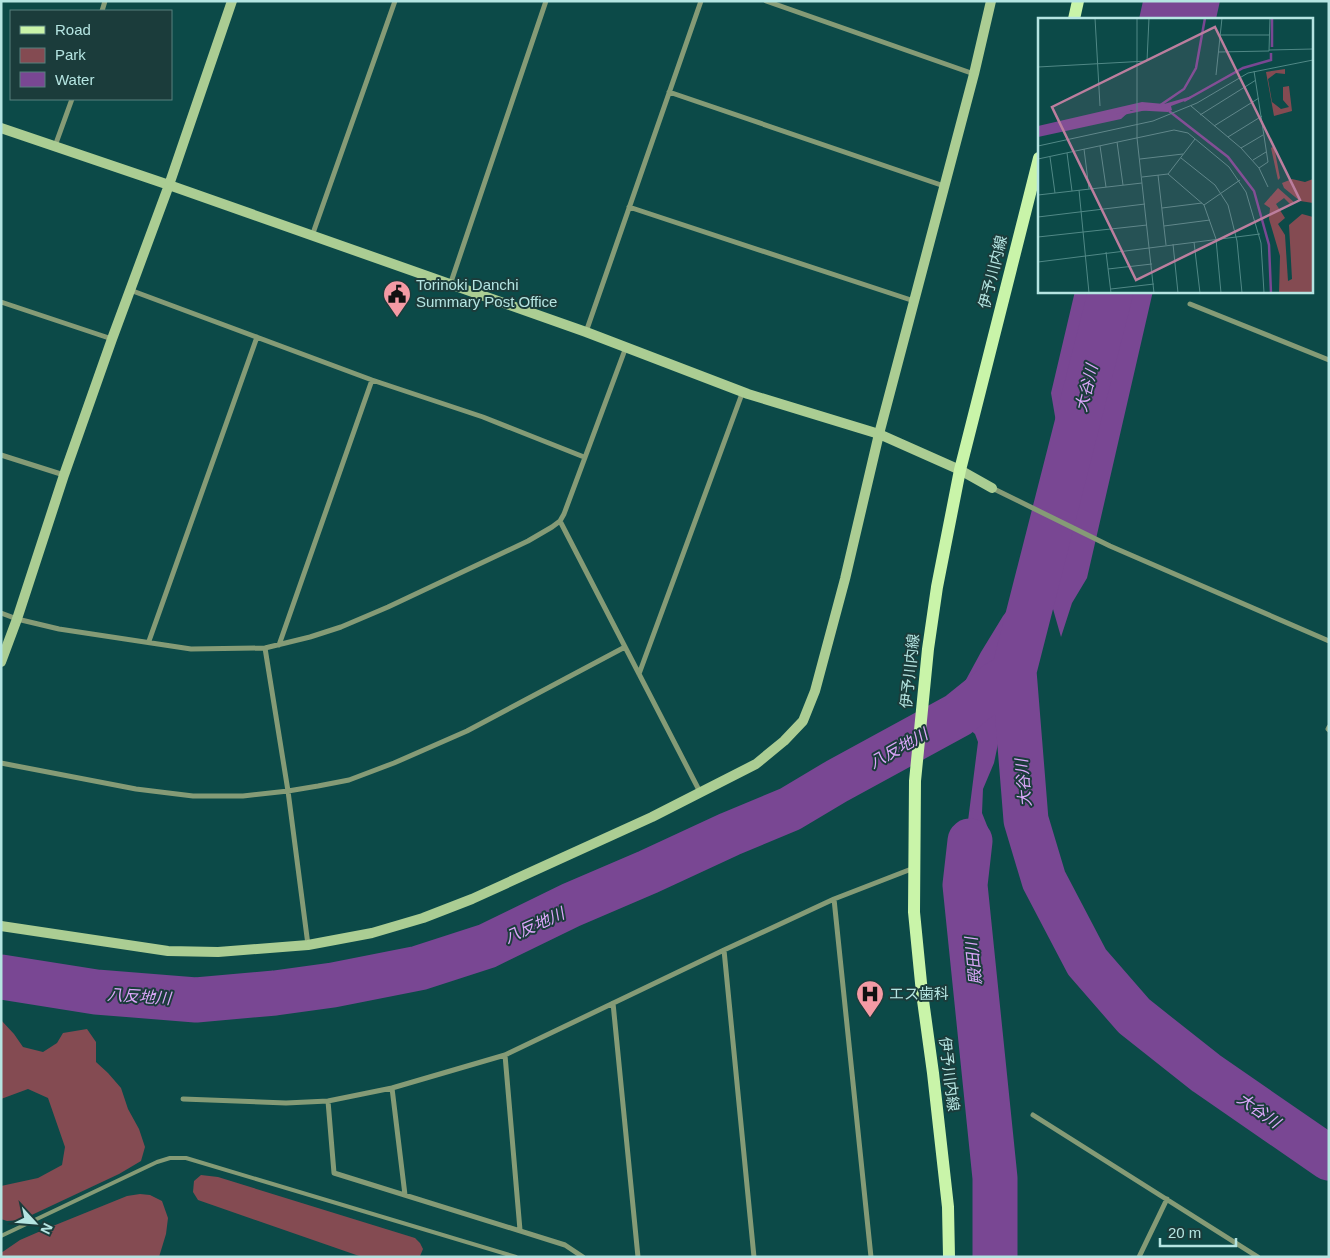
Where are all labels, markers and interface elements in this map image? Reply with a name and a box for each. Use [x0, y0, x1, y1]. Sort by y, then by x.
legend [10, 10, 172, 100]
inset map [1038, 18, 1312, 292]
text: Road [55, 21, 91, 38]
text: Park [55, 46, 86, 63]
text: Water [55, 71, 94, 88]
street label: 伊予川内線 [975, 233, 1010, 310]
place label: Torinoki Danchi Summary Post Office [416, 276, 557, 310]
public building icon: Torinoki Danchi Summary Post Office [382, 279, 412, 318]
water label: 大谷川 [1072, 361, 1101, 413]
street label: 伊予川内線 [897, 633, 922, 709]
water label: 八反地川 [866, 725, 932, 771]
water label: 大谷川 [1013, 756, 1034, 808]
water label: 八反地川 [502, 904, 569, 946]
water label: 殿田川 [962, 934, 984, 986]
hospital icon: エス歯科 [855, 979, 885, 1018]
place label: エス歯科 [889, 985, 949, 1002]
water label: 八反地川 [106, 986, 173, 1007]
street label: 伊予川内線 [936, 1036, 963, 1112]
water label: 大谷川 [1234, 1090, 1285, 1132]
north arrow [10, 1198, 60, 1248]
scale bar [1160, 1216, 1236, 1248]
text: N [37, 1221, 56, 1237]
text: 20 m [1168, 1224, 1201, 1241]

